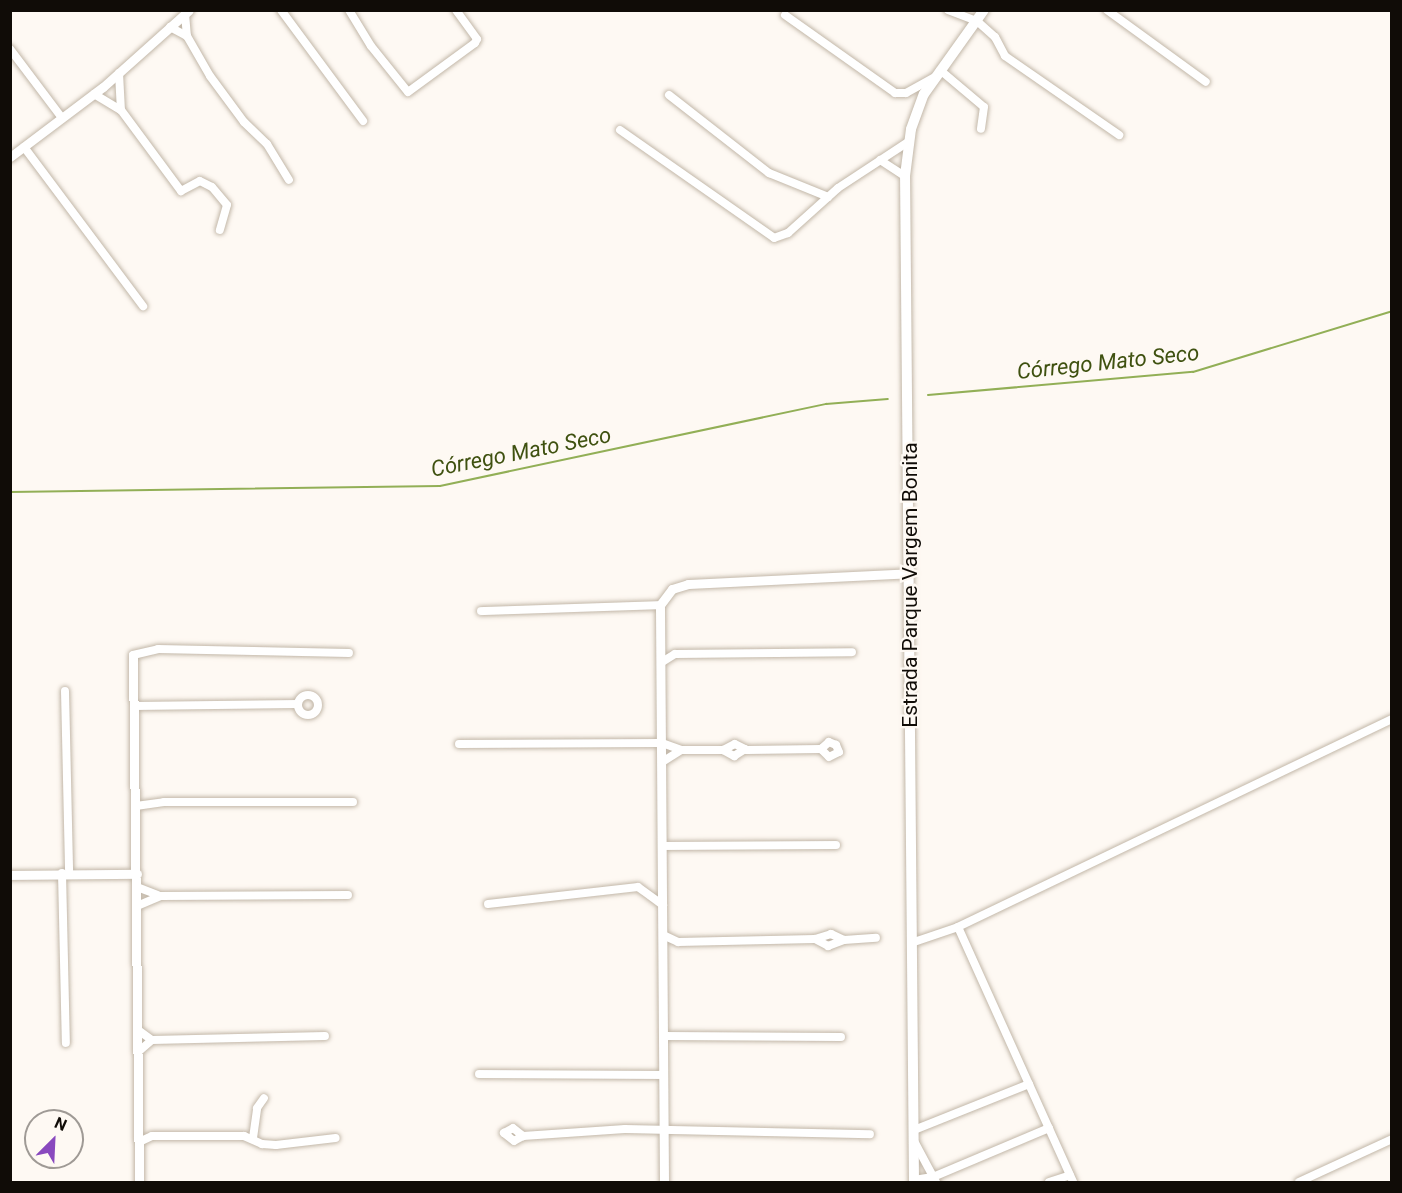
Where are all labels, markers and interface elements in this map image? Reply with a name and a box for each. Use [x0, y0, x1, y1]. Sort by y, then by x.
water label: Córrego Mato Seco [1016, 339, 1200, 385]
water label: Córrego Mato Seco [429, 422, 613, 482]
street label: Estrada Parque Vargem Bonita [897, 442, 923, 728]
north arrow [24, 1109, 84, 1169]
text: N [52, 1113, 70, 1135]

